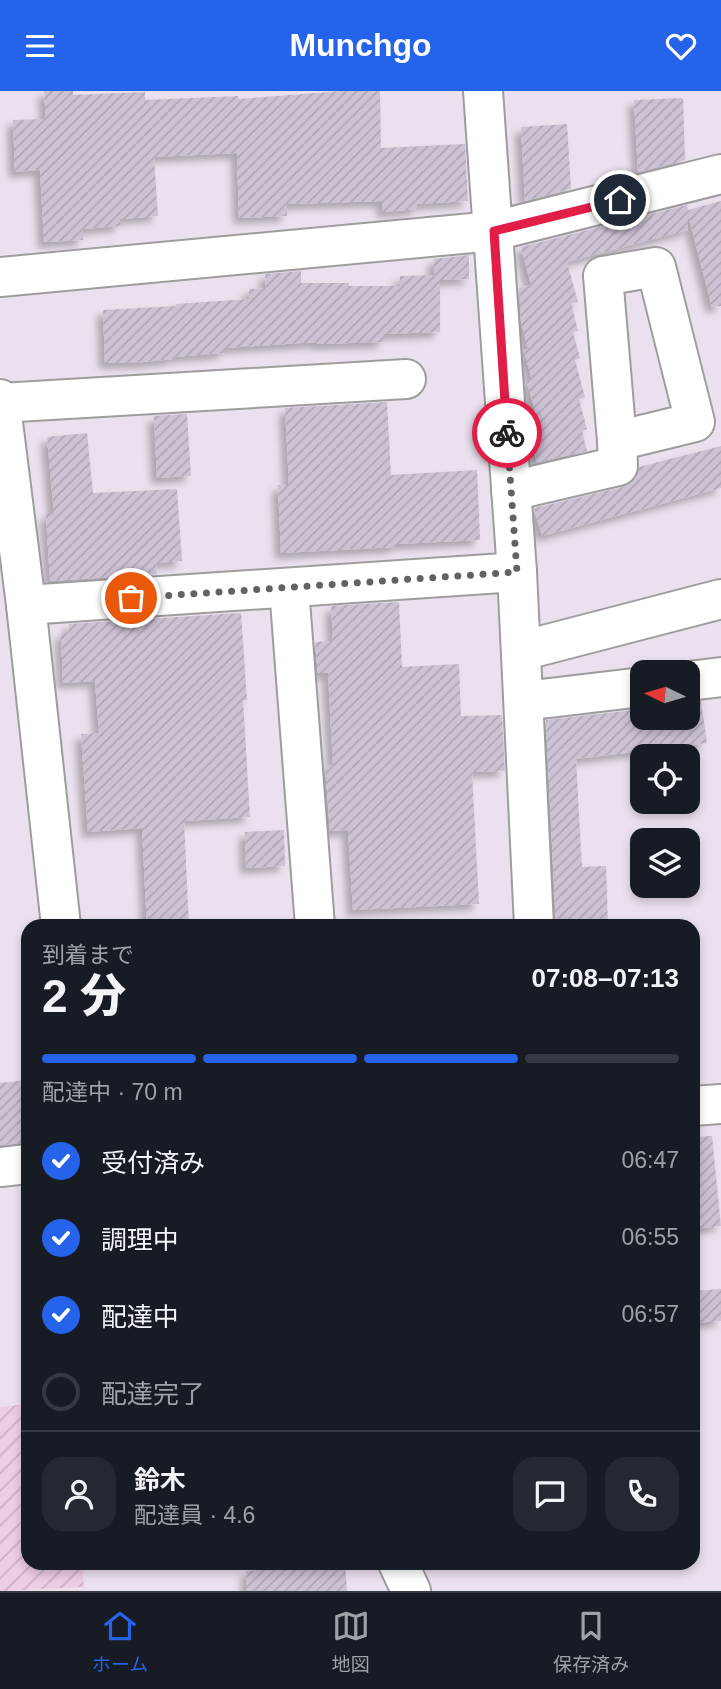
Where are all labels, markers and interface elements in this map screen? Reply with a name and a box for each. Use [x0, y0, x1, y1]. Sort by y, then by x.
icon: menu [21, 27, 59, 65]
text: Munchgo [289, 27, 432, 63]
icon: heart [662, 27, 700, 65]
pin [590, 170, 650, 230]
icon: home [601, 181, 639, 219]
courier [472, 398, 542, 468]
icon: bike [488, 414, 526, 452]
pin [101, 568, 161, 628]
icon: bag [112, 579, 150, 617]
north arrow [630, 660, 700, 730]
map controls [630, 660, 700, 898]
button: locate [630, 744, 700, 814]
button: layers [630, 828, 700, 898]
text: 到着まで [42, 942, 134, 968]
text: 07:08–07:13 [532, 963, 679, 993]
text: 2 分 [42, 970, 126, 1022]
text: 配達中 · 70 m [42, 1079, 183, 1105]
icon: check [42, 1142, 80, 1180]
text: 06:47 [621, 1147, 679, 1173]
text: 受付済み [101, 1148, 205, 1178]
icon: check [42, 1219, 80, 1257]
text: 06:55 [621, 1224, 679, 1250]
text: 調理中 [101, 1225, 179, 1255]
icon: check [42, 1296, 80, 1334]
text: 06:57 [621, 1301, 679, 1327]
text: 配達中 [101, 1302, 179, 1332]
text: 配達完了 [101, 1379, 205, 1409]
button: person [42, 1457, 116, 1531]
button: chat [513, 1457, 587, 1531]
button: phone [605, 1457, 679, 1531]
text: 鈴木 [134, 1465, 186, 1495]
text: 配達員 · 4.6 [134, 1502, 255, 1528]
tab: ホーム [92, 1607, 148, 1676]
tab: 地図 [332, 1607, 370, 1676]
tab: 保存済み [553, 1607, 629, 1676]

